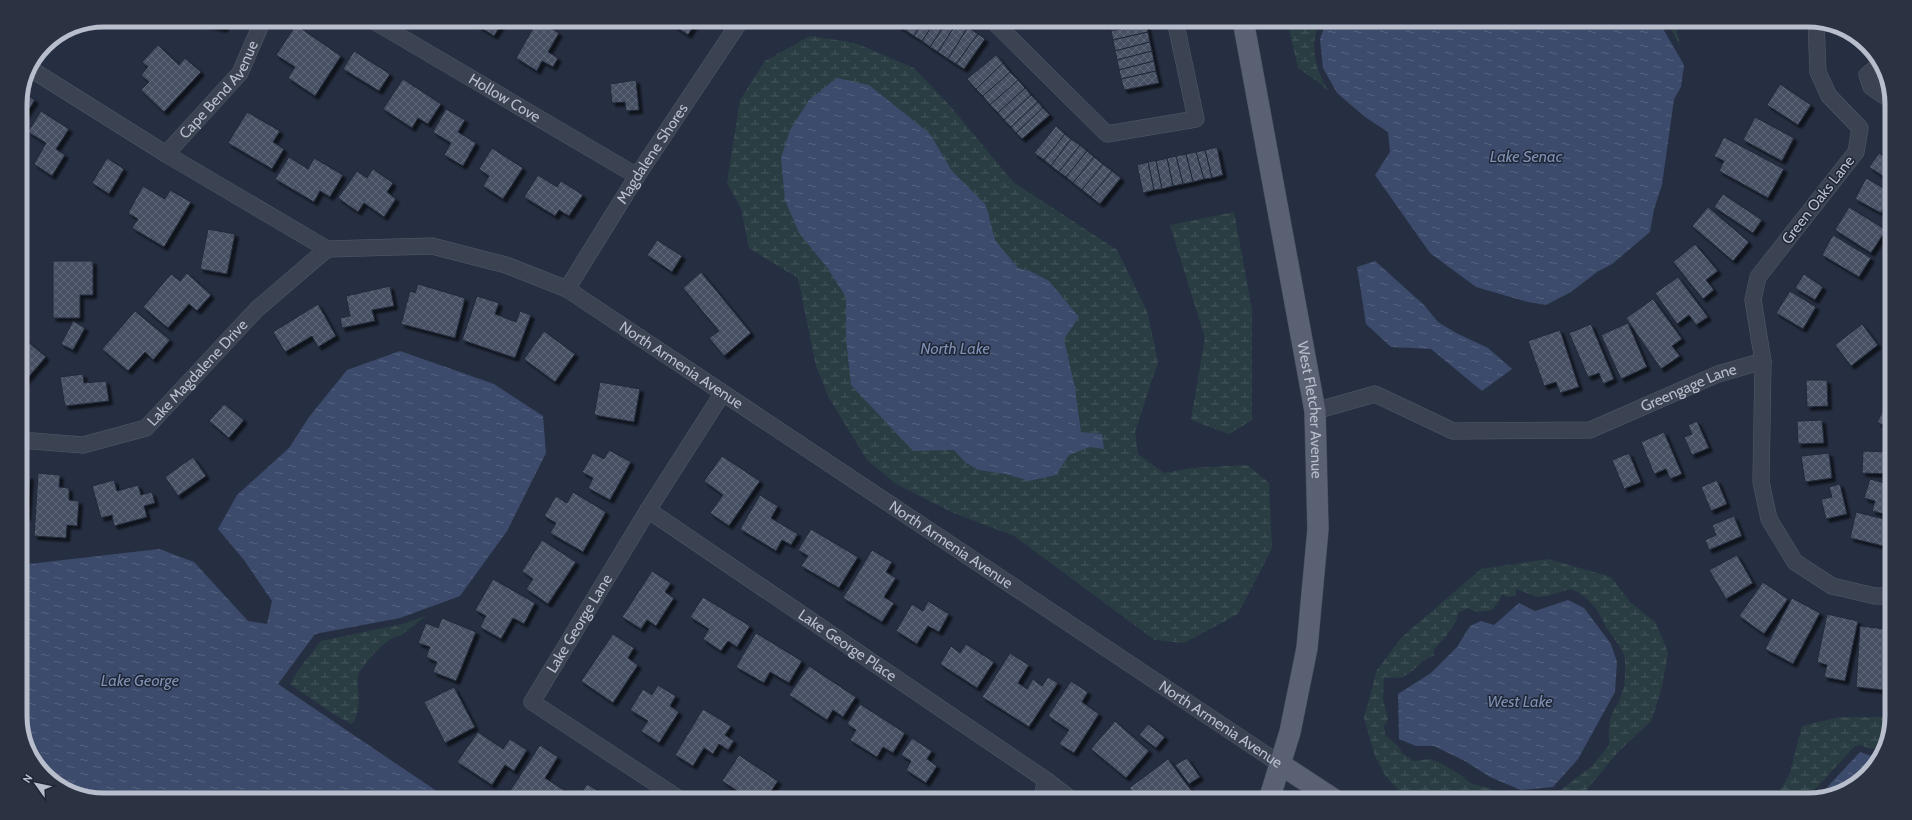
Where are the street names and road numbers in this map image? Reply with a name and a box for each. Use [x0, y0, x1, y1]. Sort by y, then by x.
street label: Cape Bend Avenue [175, 38, 262, 142]
street label: Hollow Cove [466, 70, 544, 126]
street label: Magdalene Shores [613, 100, 692, 207]
street label: Green Oaks Lane [1778, 152, 1858, 248]
street label: Lake Magdalene Drive [144, 316, 252, 430]
street label: North Armenia Avenue [616, 318, 747, 413]
street label: West Fletcher Avenue [1293, 340, 1326, 479]
street label: Greengage Lane [1638, 360, 1739, 416]
street label: North Armenia Avenue [886, 497, 1016, 592]
street label: Lake George Lane [543, 571, 616, 676]
street label: Lake George Place [795, 606, 900, 685]
street label: North Armenia Avenue [1155, 677, 1286, 772]

